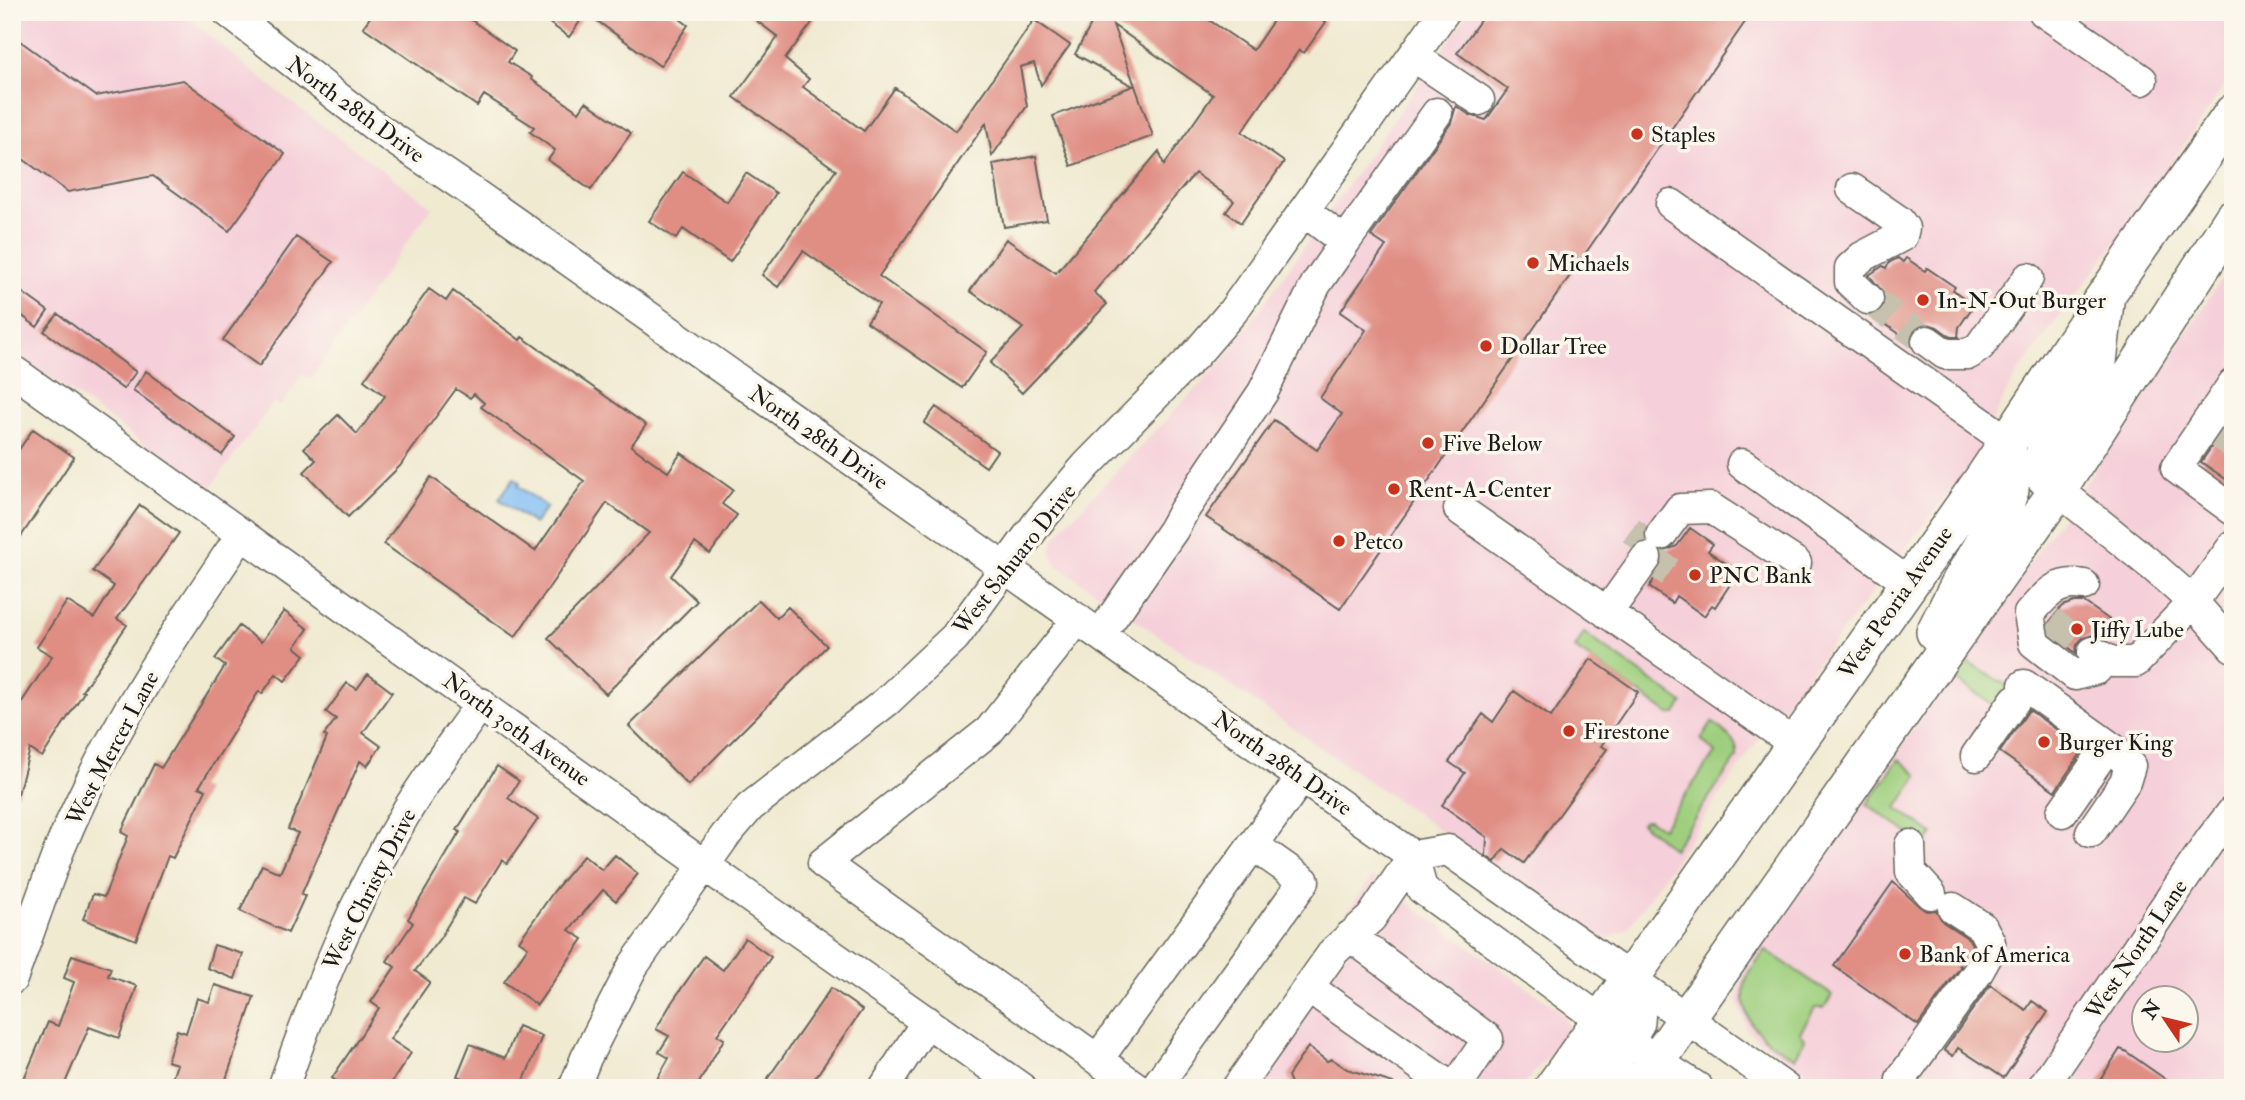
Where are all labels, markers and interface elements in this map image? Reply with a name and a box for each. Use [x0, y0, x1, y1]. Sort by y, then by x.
street label: North 28th Drive [281, 50, 431, 169]
place label: Staples [1651, 120, 1716, 150]
marker: Staples [1629, 126, 1645, 142]
place label: Michaels [1547, 249, 1630, 278]
marker: Michaels [1525, 255, 1541, 271]
place label: In-N-Out Burger [1937, 286, 2106, 315]
marker: In-N-Out Burger [1915, 292, 1931, 308]
place label: Dollar Tree [1500, 332, 1607, 361]
marker: Dollar Tree [1478, 338, 1494, 354]
street label: North 28th Drive [743, 379, 894, 496]
place label: Five Below [1442, 429, 1543, 458]
marker: Five Below [1420, 435, 1436, 451]
place label: Rent-A-Center [1408, 475, 1551, 504]
street label: West Sahuaro Drive [946, 478, 1083, 641]
marker: Rent-A-Center [1386, 481, 1402, 497]
street label: West Peoria Avenue [1831, 520, 1959, 685]
place label: Petco [1353, 527, 1403, 556]
marker: Petco [1331, 533, 1347, 549]
place label: PNC Bank [1709, 561, 1812, 590]
marker: PNC Bank [1687, 567, 1703, 583]
place label: Jiffy Lube [2090, 615, 2184, 644]
marker: Jiffy Lube [2069, 621, 2085, 637]
street label: West Mercer Lane [59, 666, 166, 831]
street label: North 30th Avenue [437, 666, 597, 793]
street label: North 28th Drive [1207, 705, 1358, 822]
place label: Firestone [1583, 717, 1670, 746]
marker: Firestone [1561, 723, 1577, 739]
place label: Burger King [2058, 728, 2174, 757]
marker: Burger King [2036, 734, 2052, 750]
street label: West Christy Drive [316, 803, 423, 976]
street label: West North Lane [2079, 874, 2193, 1024]
place label: Bank of America [1919, 940, 2070, 969]
marker: Bank of America [1897, 946, 1913, 962]
north arrow [2130, 984, 2200, 1054]

